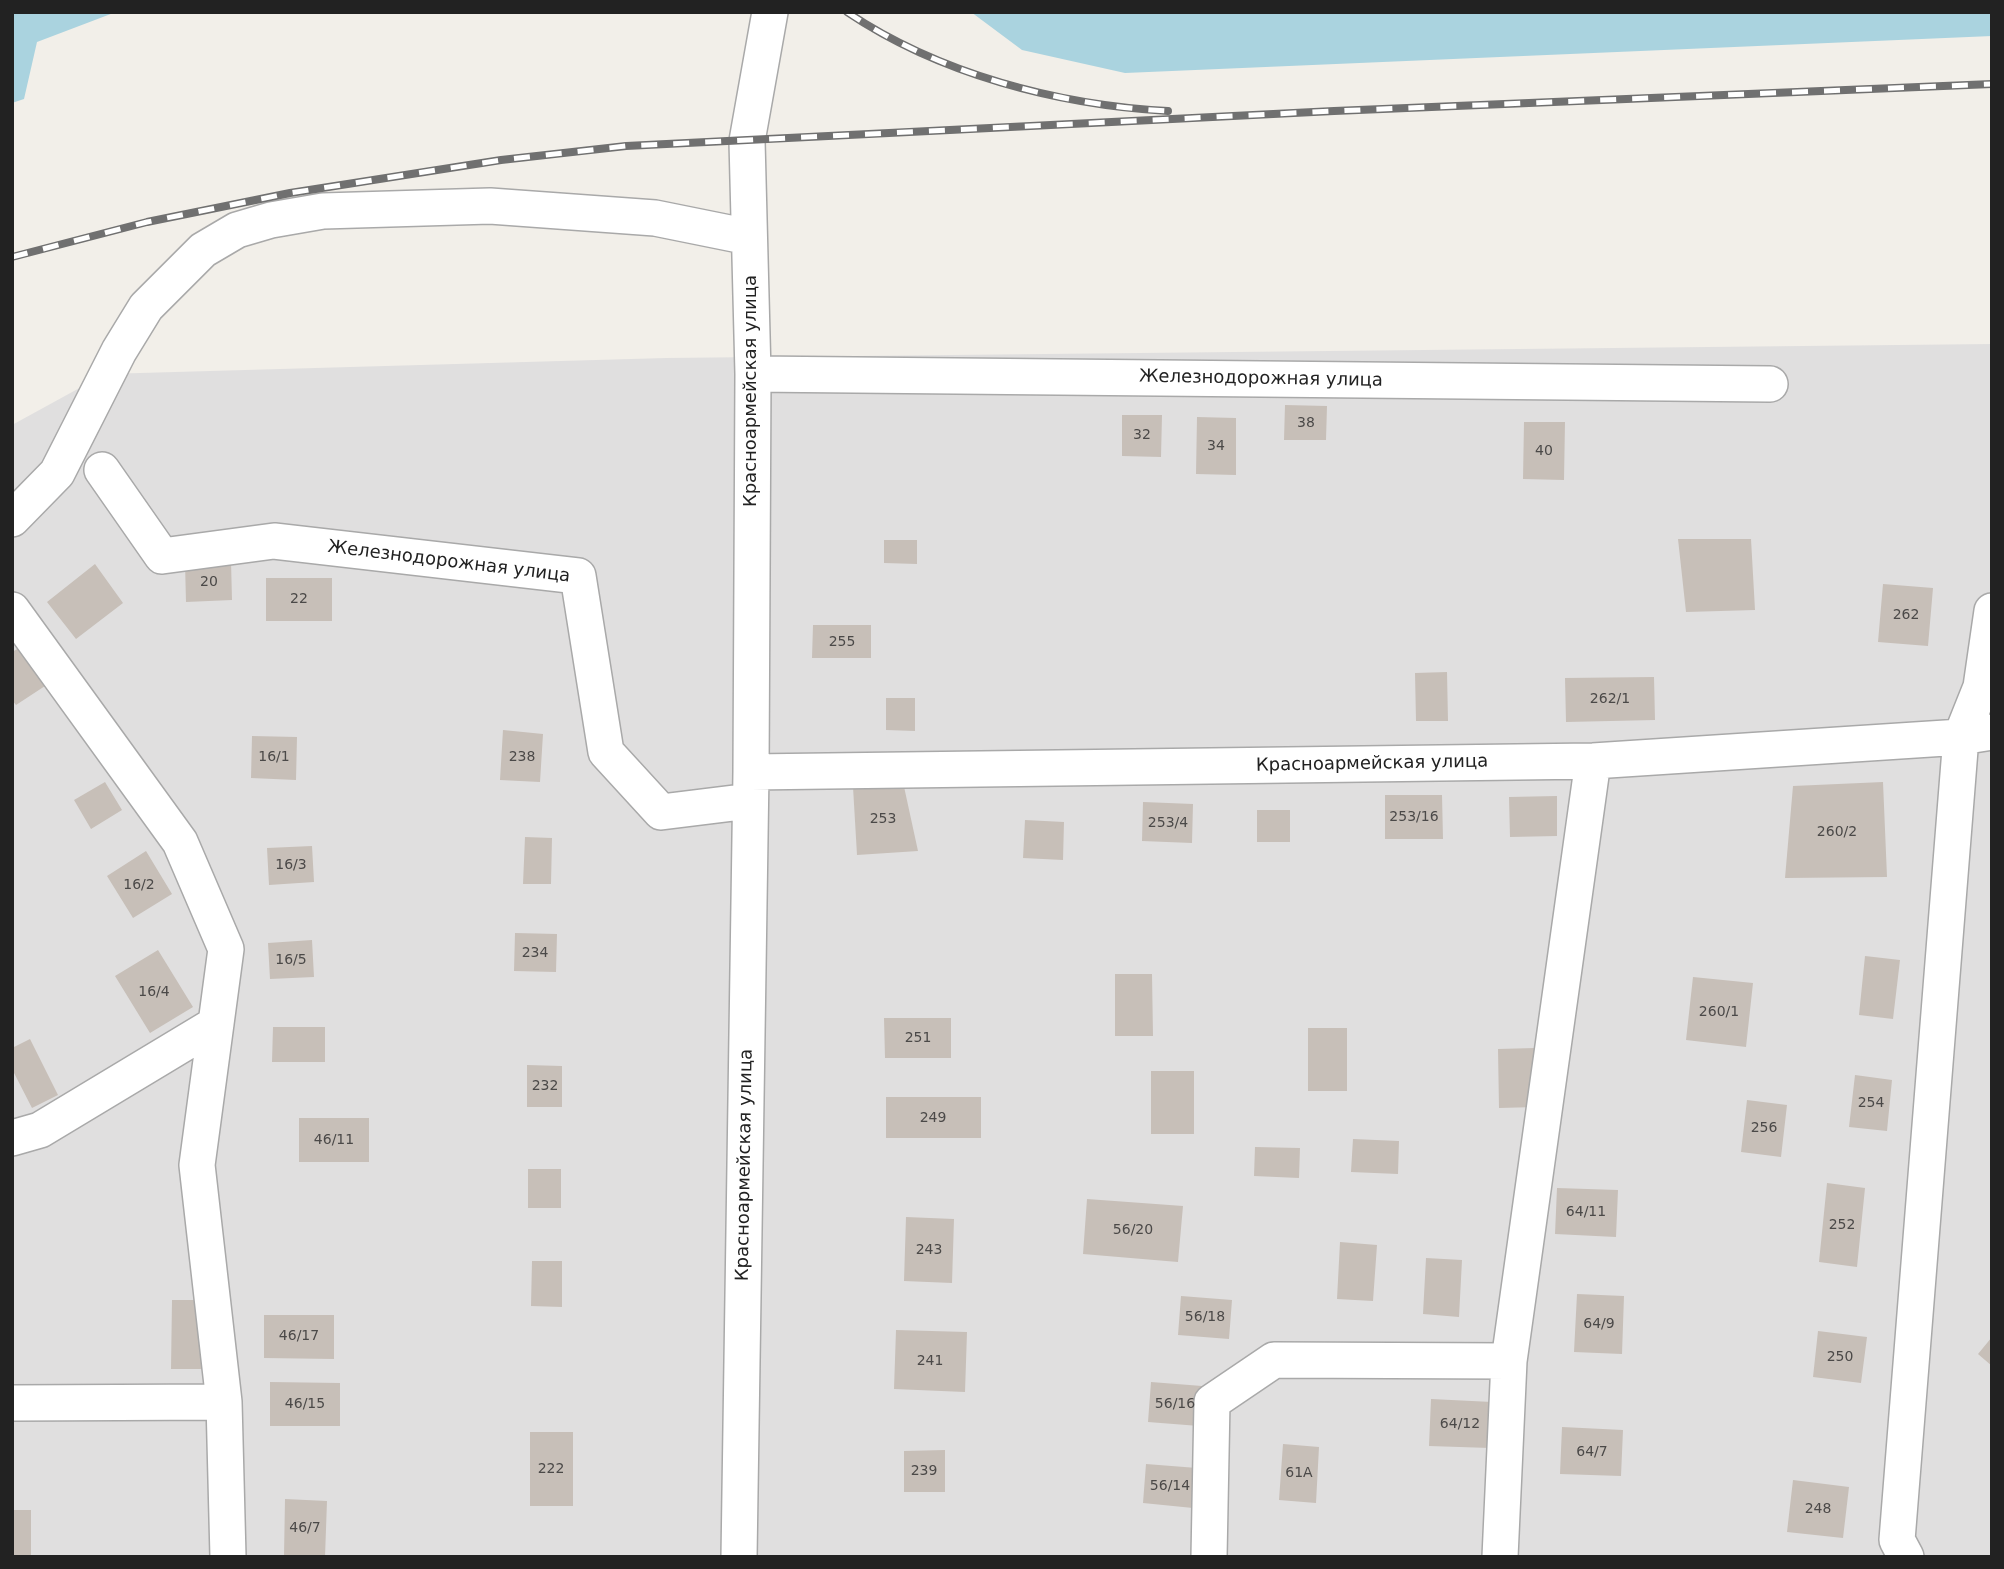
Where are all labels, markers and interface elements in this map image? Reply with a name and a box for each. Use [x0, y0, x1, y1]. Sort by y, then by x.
street label: Красноармейская улица [740, 275, 762, 507]
street label: Железнодорожная улица [1139, 366, 1383, 392]
house number: 38 [1297, 415, 1315, 431]
house number: 32 [1133, 427, 1151, 443]
house number: 34 [1207, 438, 1225, 454]
house number: 40 [1535, 443, 1553, 459]
street label: Железнодорожная улица [327, 536, 571, 588]
house number: 20 [200, 574, 218, 590]
house number: 22 [290, 591, 308, 607]
house number: 262 [1893, 607, 1919, 623]
house number: 255 [829, 634, 855, 650]
house number: 262/1 [1590, 691, 1630, 707]
house number: 16/1 [258, 749, 290, 765]
house number: 238 [509, 749, 535, 765]
street label: Красноармейская улица [1256, 751, 1488, 777]
house number: 253/16 [1389, 809, 1439, 825]
house number: 253 [870, 811, 896, 827]
house number: 253/4 [1148, 815, 1188, 831]
house number: 260/2 [1817, 824, 1857, 840]
house number: 16/3 [275, 857, 307, 873]
house number: 16/2 [123, 877, 155, 893]
house number: 234 [522, 945, 548, 961]
house number: 16/5 [275, 952, 307, 968]
house number: 16/4 [138, 984, 170, 1000]
house number: 260/1 [1699, 1004, 1739, 1020]
house number: 251 [905, 1030, 931, 1046]
street label: Красноармейская улица [732, 1049, 758, 1281]
house number: 232 [532, 1078, 558, 1094]
house number: 254 [1858, 1095, 1884, 1111]
house number: 249 [920, 1110, 946, 1126]
house number: 256 [1751, 1120, 1777, 1136]
house number: 46/11 [314, 1132, 354, 1148]
house number: 64/11 [1566, 1204, 1606, 1220]
house number: 252 [1829, 1217, 1855, 1233]
house number: 56/20 [1113, 1222, 1153, 1238]
house number: 243 [916, 1242, 942, 1258]
house number: 56/18 [1185, 1309, 1225, 1325]
house number: 64/9 [1583, 1316, 1615, 1332]
house number: 46/17 [279, 1328, 319, 1344]
house number: 250 [1827, 1349, 1853, 1365]
house number: 241 [917, 1353, 943, 1369]
house number: 46/15 [285, 1396, 325, 1412]
house number: 56/16 [1155, 1396, 1195, 1412]
house number: 64/12 [1440, 1416, 1480, 1432]
house number: 64/7 [1576, 1444, 1608, 1460]
house number: 222 [538, 1461, 564, 1477]
house number: 239 [911, 1463, 937, 1479]
house number: 61А [1285, 1465, 1313, 1481]
house number: 56/14 [1150, 1478, 1190, 1494]
house number: 248 [1805, 1501, 1831, 1517]
house number: 46/7 [289, 1520, 321, 1536]

